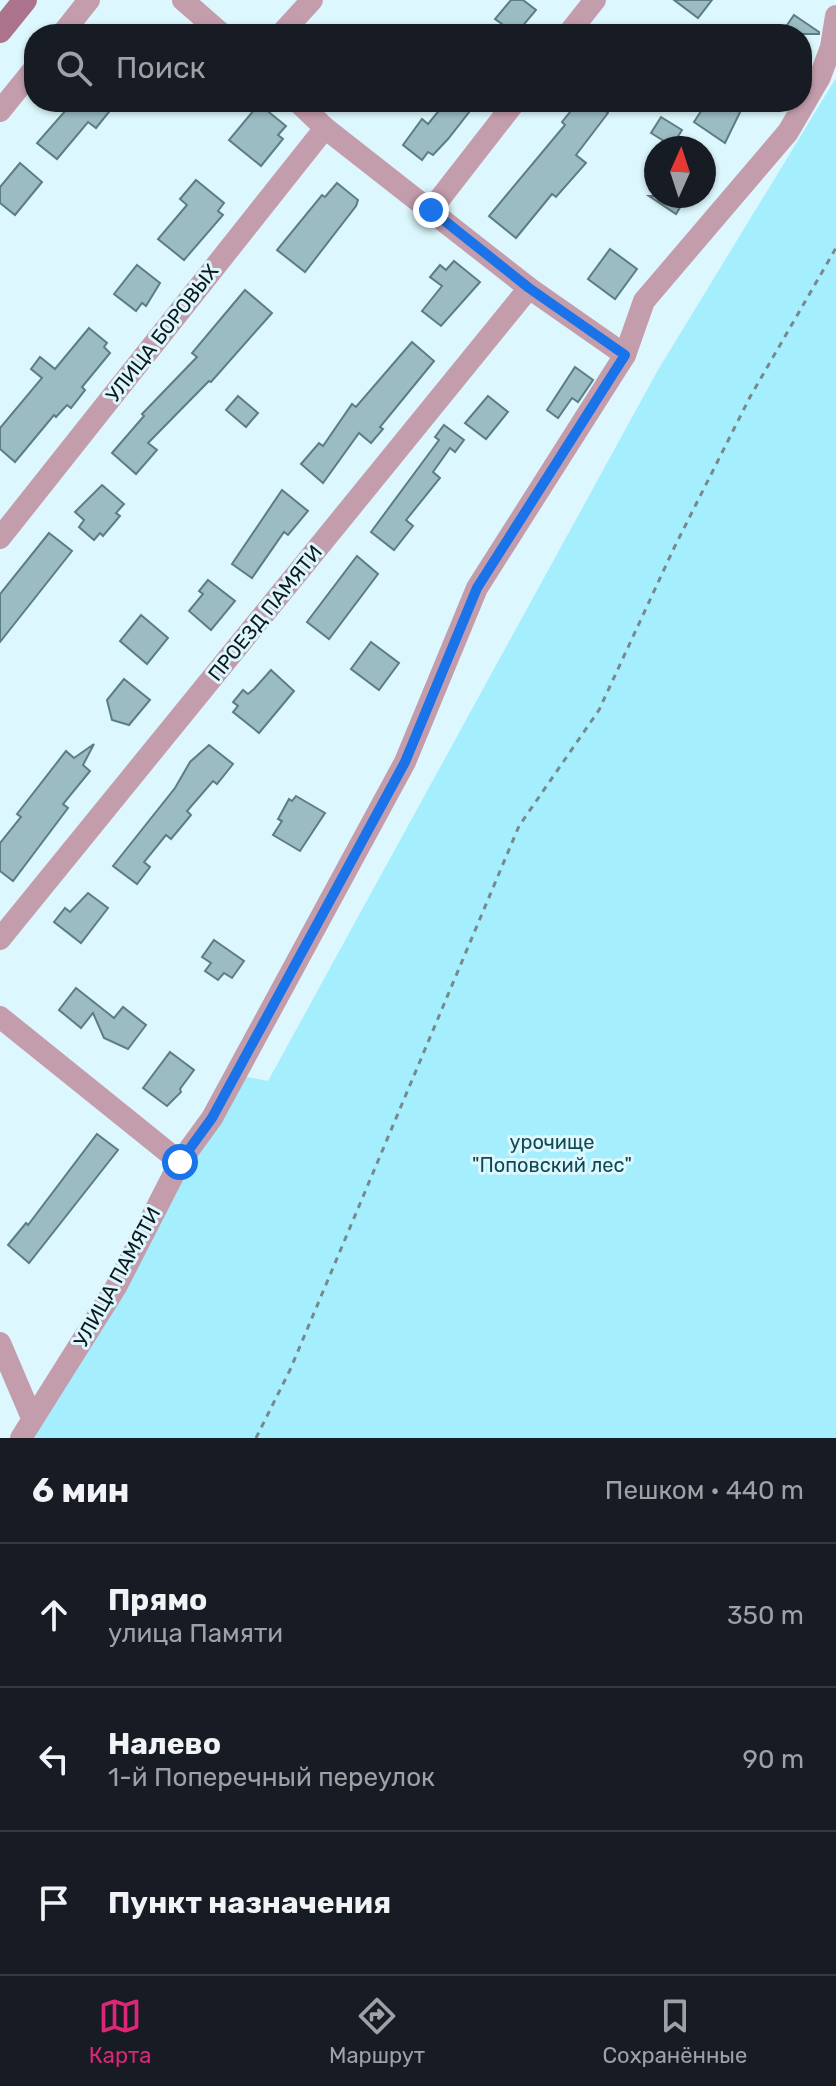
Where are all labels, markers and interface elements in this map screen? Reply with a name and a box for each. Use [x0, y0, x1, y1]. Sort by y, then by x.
search box [24, 24, 812, 112]
icon: search [52, 46, 96, 90]
text: Поиск [116, 50, 206, 86]
north arrow [644, 136, 716, 208]
route end [413, 192, 449, 228]
street label: УЛИЦА БОРОВЫХ [101, 259, 223, 407]
street label: ПРОЕЗД ПАМЯТИ [203, 540, 327, 686]
park label: урочище "Поповский лес" [472, 1130, 632, 1177]
route start [162, 1144, 198, 1180]
street label: УЛИЦА ПАМЯТИ [69, 1203, 165, 1351]
text: 6 мин [32, 1470, 129, 1511]
text: Пешком · 440 m [605, 1475, 804, 1506]
text: Прямо [108, 1582, 207, 1618]
icon: ahead [32, 1593, 76, 1637]
text: 350 m [727, 1600, 804, 1631]
text: улица Памяти [108, 1618, 283, 1649]
text: Налево [108, 1726, 221, 1762]
icon: left [32, 1737, 76, 1781]
text: 90 m [743, 1744, 804, 1775]
text: 1-й Поперечный переулок [108, 1762, 435, 1793]
icon: arrive [32, 1881, 76, 1925]
text: Пункт назначения [108, 1885, 391, 1921]
tab: Карта [89, 1994, 151, 2069]
tab: Маршрут [329, 1994, 425, 2069]
tab: Сохранённые [602, 1994, 747, 2069]

